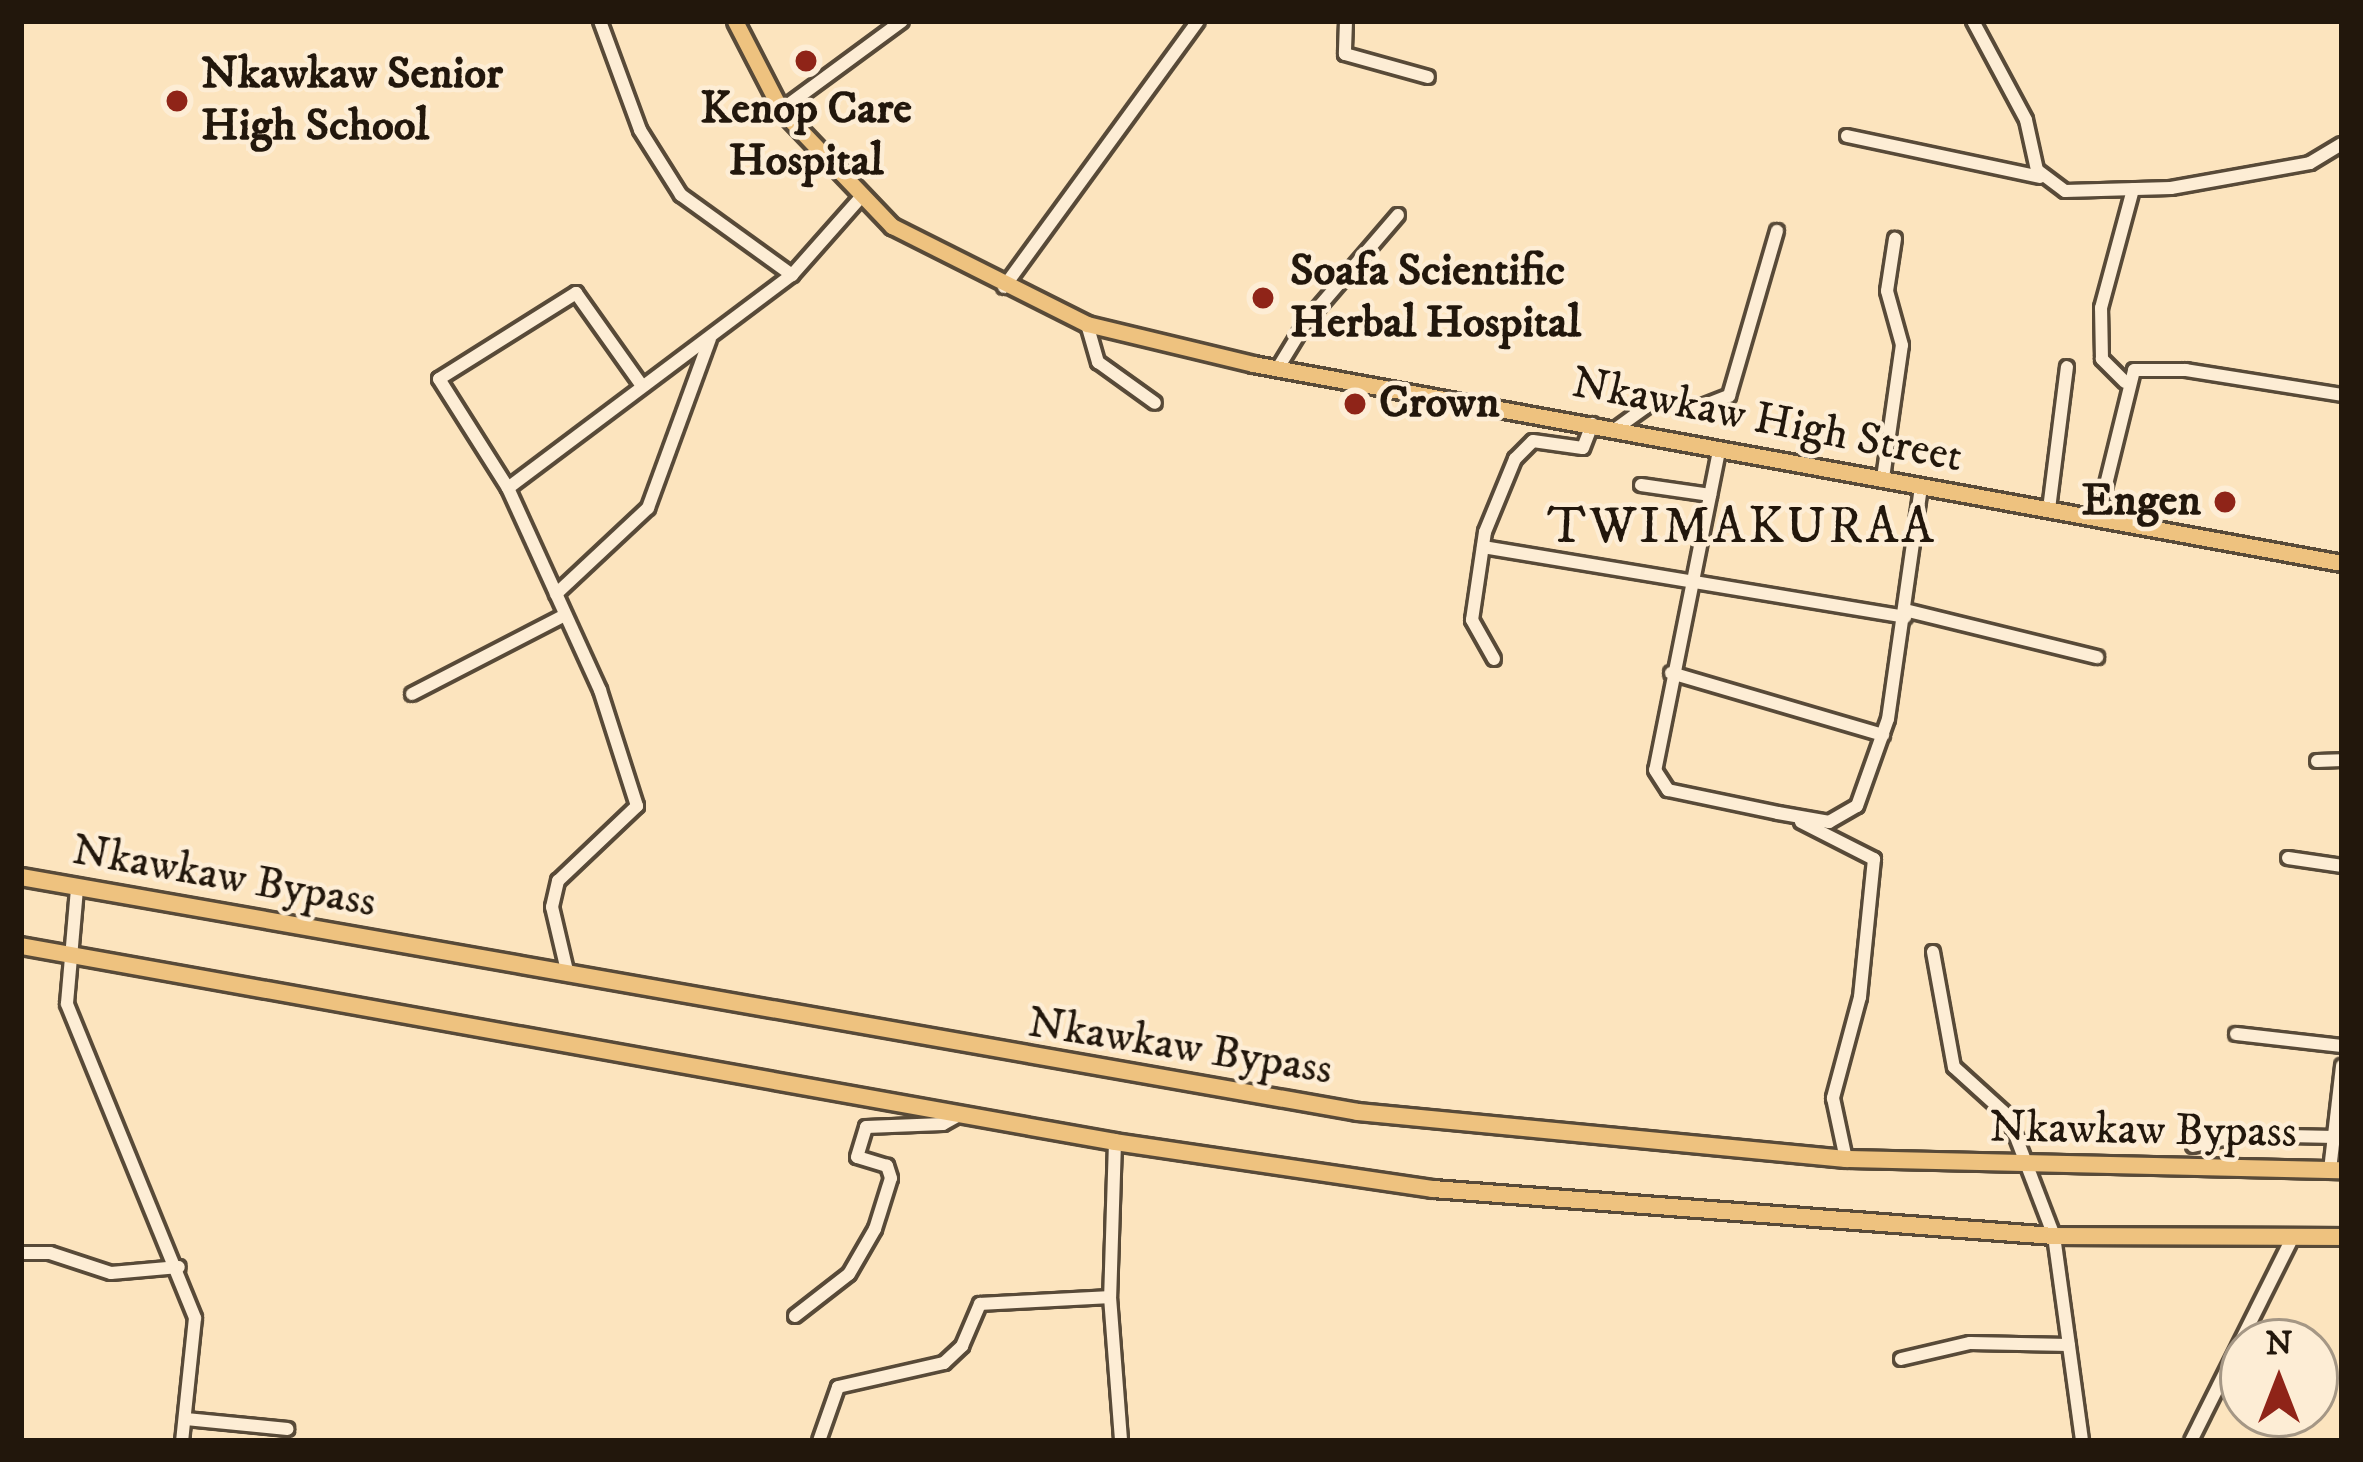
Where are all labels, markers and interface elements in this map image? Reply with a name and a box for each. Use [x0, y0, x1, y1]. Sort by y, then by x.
marker: Kenop Care Hospital [790, 45, 822, 77]
place label: Nkawkaw Senior High School [201, 48, 503, 154]
place label: Kenop Care Hospital [700, 83, 912, 189]
marker: Nkawkaw Senior High School [164, 88, 190, 114]
place label: Soafa Scientific Herbal Hospital [1290, 245, 1581, 351]
marker: Soafa Scientific Herbal Hospital [1247, 282, 1279, 314]
street label: Nkawkaw High Street [1567, 357, 1967, 485]
place label: Crown [1379, 377, 1500, 431]
marker: Crown [1342, 391, 1368, 417]
place label: Engen [2082, 475, 2201, 529]
marker: Engen [2212, 489, 2238, 515]
district label: TWIMAKURAA [1547, 496, 1937, 558]
street label: Nkawkaw Bypass [68, 824, 380, 930]
street label: Nkawkaw Bypass [1024, 996, 1336, 1098]
street label: Nkawkaw Bypass [1989, 1101, 2297, 1161]
north arrow [2219, 1318, 2339, 1438]
text: N [2265, 1324, 2293, 1365]

